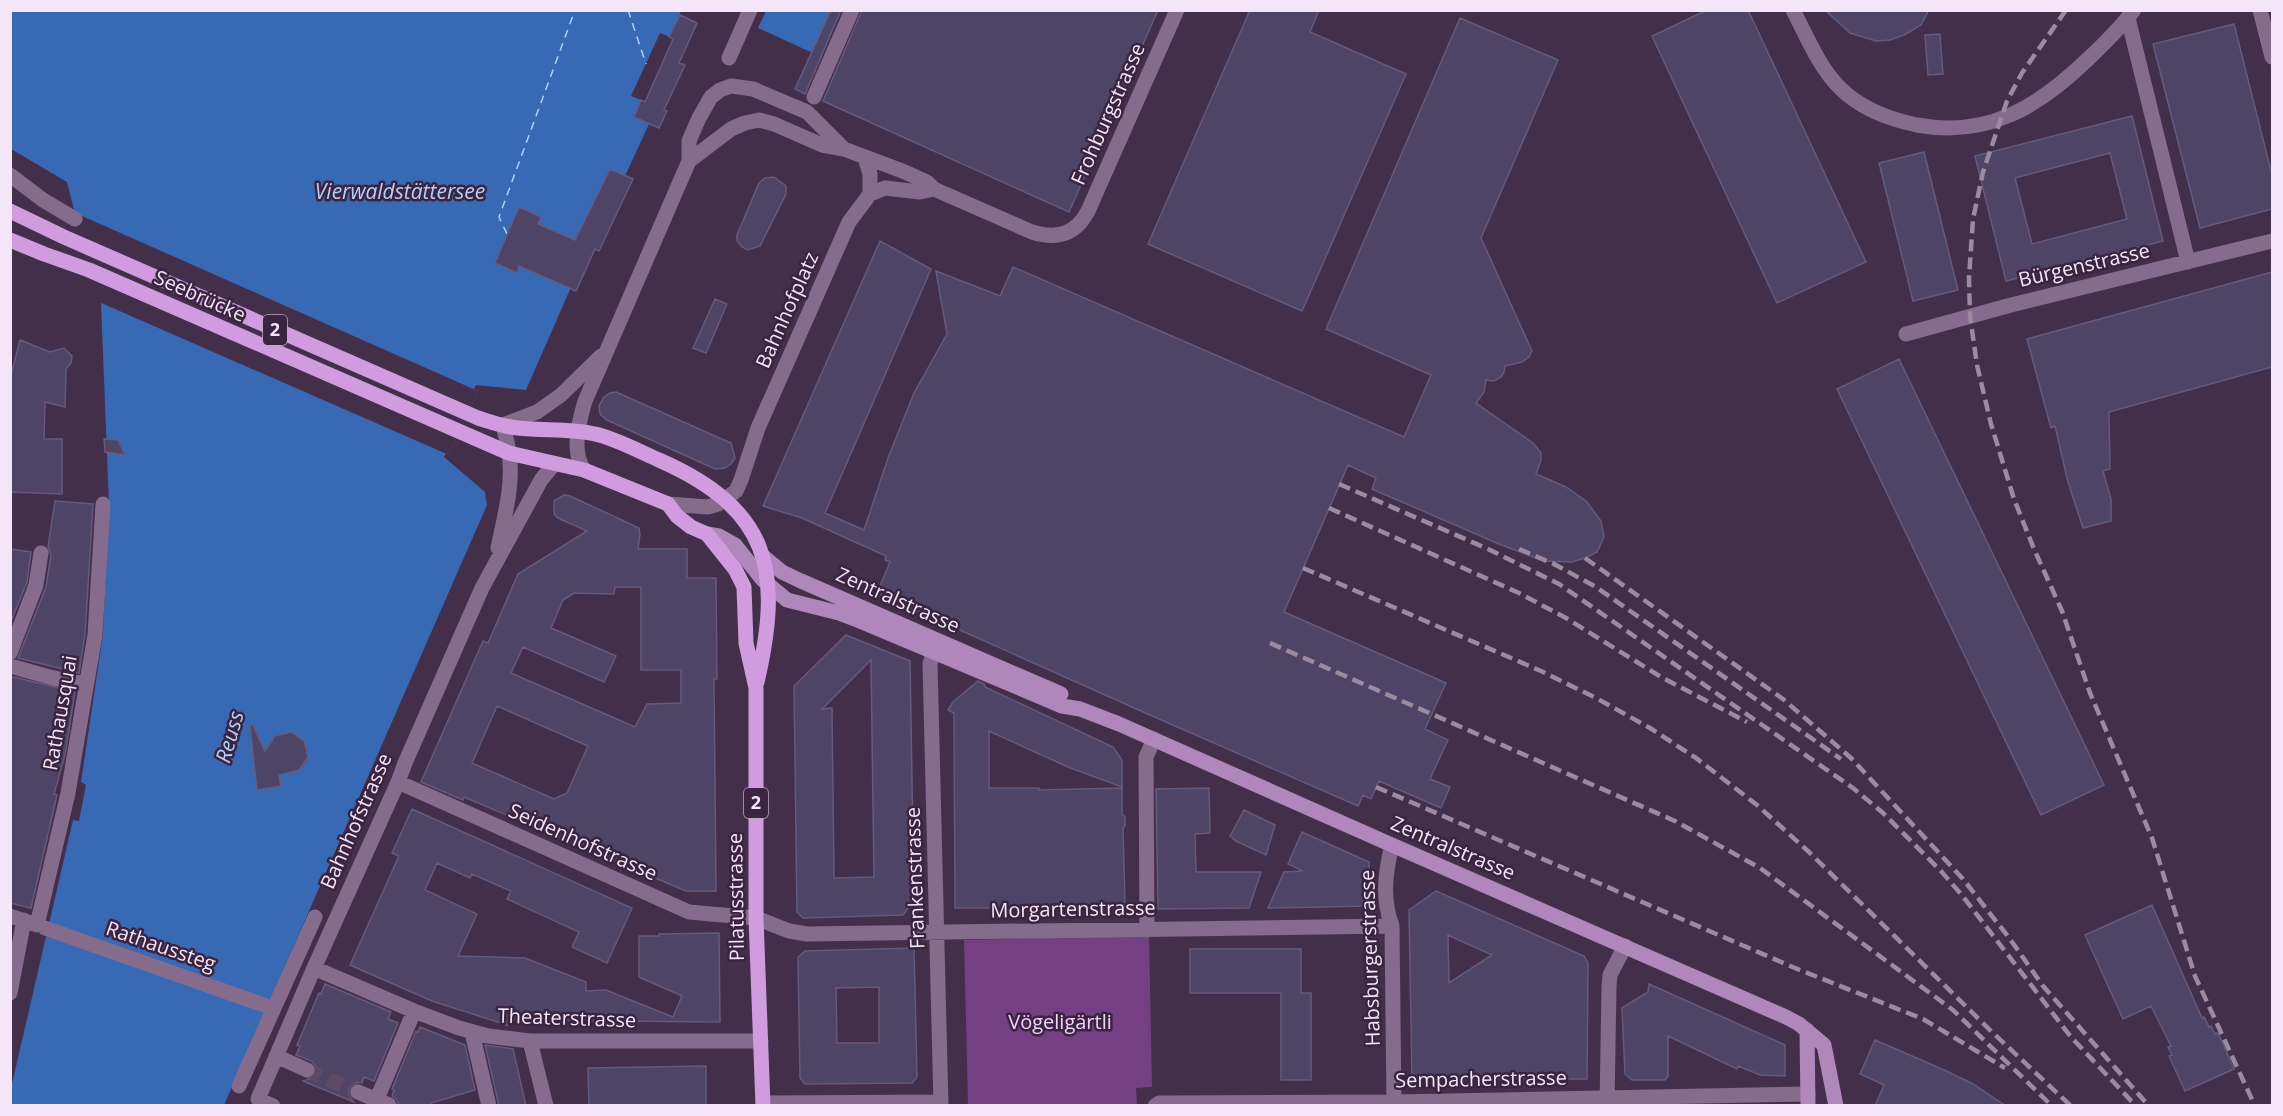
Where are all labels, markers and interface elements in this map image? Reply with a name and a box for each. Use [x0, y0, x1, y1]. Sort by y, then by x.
street label: Frohburgstrasse [1064, 39, 1151, 189]
water label: Vierwaldstättersee [315, 177, 485, 205]
street label: Bürgenstrasse [2016, 236, 2152, 293]
street label: Bahnhofplatz [749, 247, 824, 372]
street label: Seebrücke [150, 263, 250, 328]
road number: 2 [263, 315, 287, 345]
street label: Zentralstrasse [832, 560, 964, 639]
street label: Rathausquai [36, 653, 83, 773]
water label: Reuss [208, 708, 250, 766]
street label: Bahnhofstrasse [314, 749, 398, 893]
road number: 2 [744, 788, 768, 818]
street label: Seidenhofstrasse [505, 797, 662, 886]
street label: Frankenstrasse [899, 807, 930, 950]
street label: Zentralstrasse [1387, 809, 1520, 886]
street label: Pilatusstrasse [721, 833, 750, 961]
street label: Habsburgerstrasse [1353, 869, 1386, 1047]
street label: Morgartenstrasse [990, 894, 1156, 923]
street label: Rathaussteg [103, 914, 220, 977]
street label: Theaterstrasse [497, 1002, 637, 1033]
park label: Vögeligärtli [1008, 1008, 1112, 1035]
street label: Sempacherstrasse [1395, 1064, 1567, 1093]

